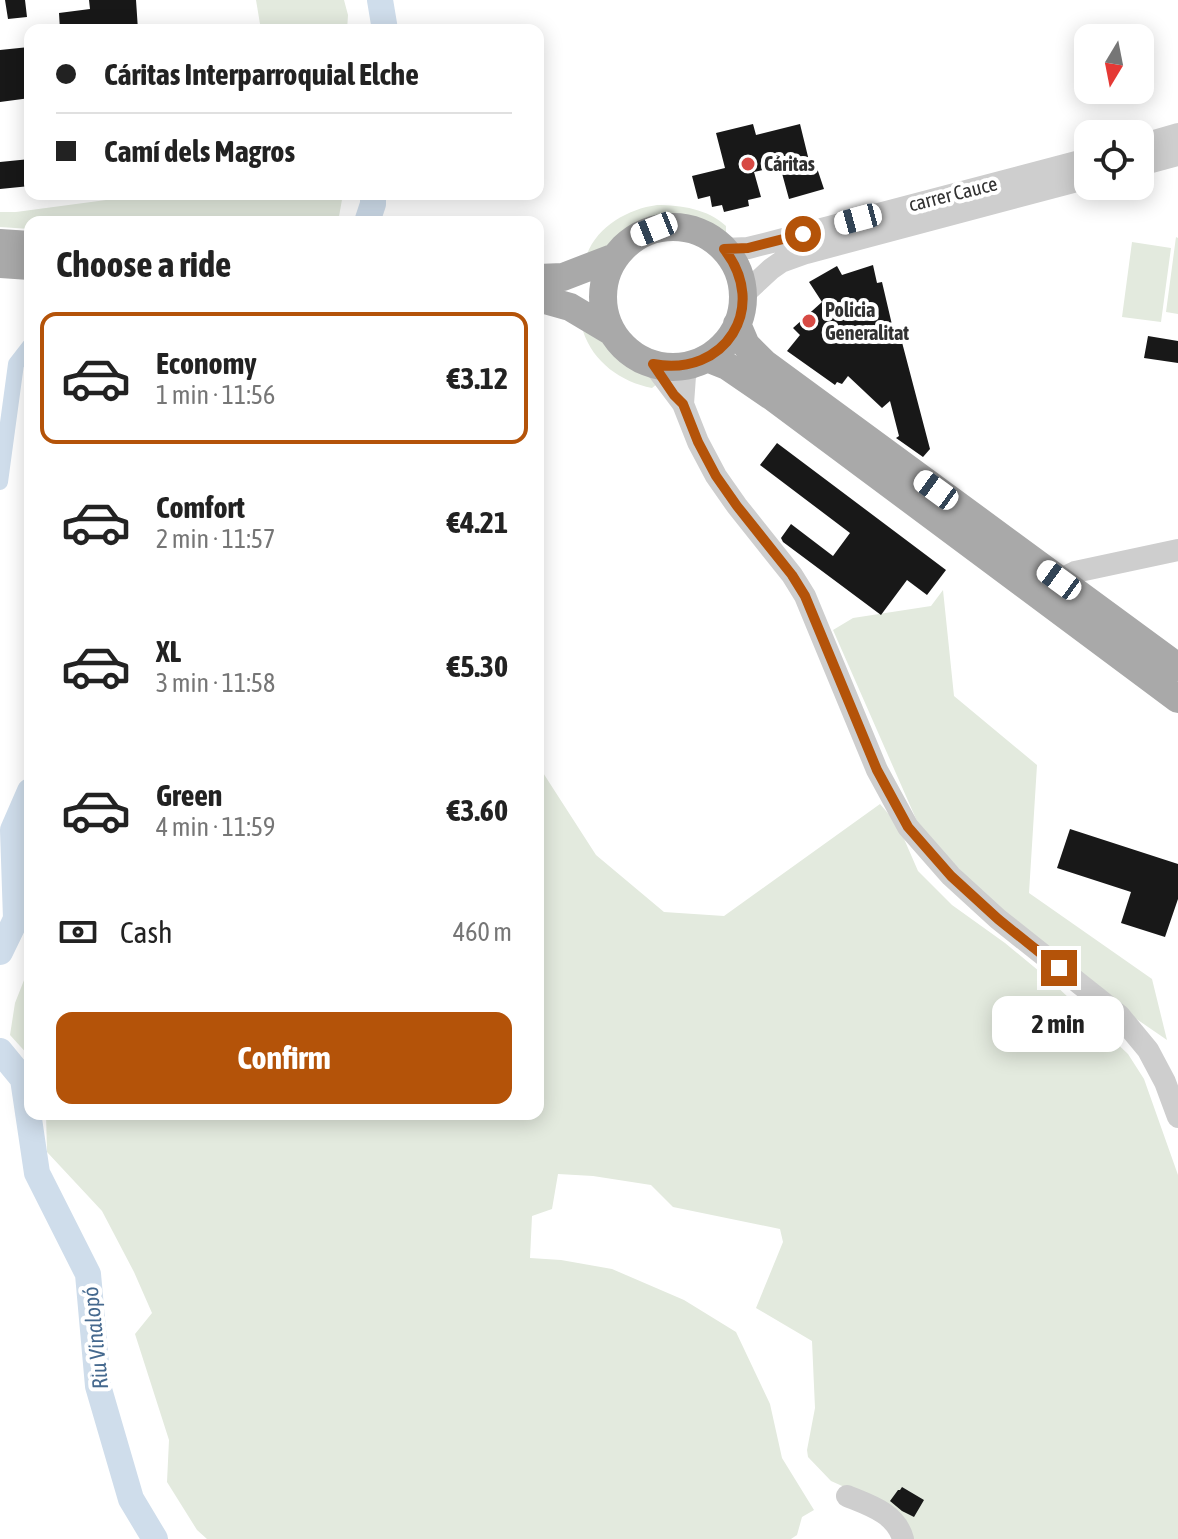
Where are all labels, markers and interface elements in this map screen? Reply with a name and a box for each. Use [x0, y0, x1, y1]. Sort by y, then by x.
north arrow [1074, 24, 1154, 104]
map controls [1074, 24, 1154, 200]
text: Cáritas Interparroquial Elche [104, 57, 419, 91]
button: locate [1074, 120, 1154, 200]
text: Camí dels Magros [104, 134, 295, 168]
place label: Cáritas [764, 152, 815, 175]
marker: Cáritas [739, 155, 757, 173]
street label: carrer Cauce [906, 171, 1000, 216]
car [832, 201, 884, 237]
car [627, 209, 681, 249]
route start [785, 216, 821, 252]
text: Choose a ride [56, 243, 231, 285]
place label: Policia Generalitat [825, 298, 909, 344]
marker: Policia Generalitat [800, 312, 818, 330]
icon: car [60, 342, 132, 414]
text: Economy [156, 346, 257, 380]
text: €3.12 [447, 361, 508, 395]
text: 1 min · 11:56 [156, 380, 275, 410]
car [910, 466, 962, 514]
icon: car [60, 486, 132, 558]
text: Comfort [156, 490, 245, 524]
text: €4.21 [447, 505, 508, 539]
text: 2 min · 11:57 [156, 524, 275, 554]
car [1033, 556, 1085, 604]
icon: car [60, 630, 132, 702]
text: XL [156, 634, 181, 668]
text: €5.30 [447, 649, 508, 683]
text: 3 min · 11:58 [156, 668, 275, 698]
icon: car [60, 774, 132, 846]
text: Green [156, 778, 222, 812]
text: €3.60 [447, 793, 508, 827]
text: 4 min · 11:59 [156, 812, 275, 842]
icon: cash [56, 910, 100, 954]
text: Cash [120, 915, 173, 949]
text: 460 m [453, 917, 512, 947]
route end [1041, 950, 1077, 986]
callout: 2 min [993, 996, 1125, 1052]
text: 2 min [1031, 1009, 1085, 1039]
button: Confirm [56, 1012, 512, 1104]
water label: Riu Vinalopó [77, 1285, 113, 1391]

